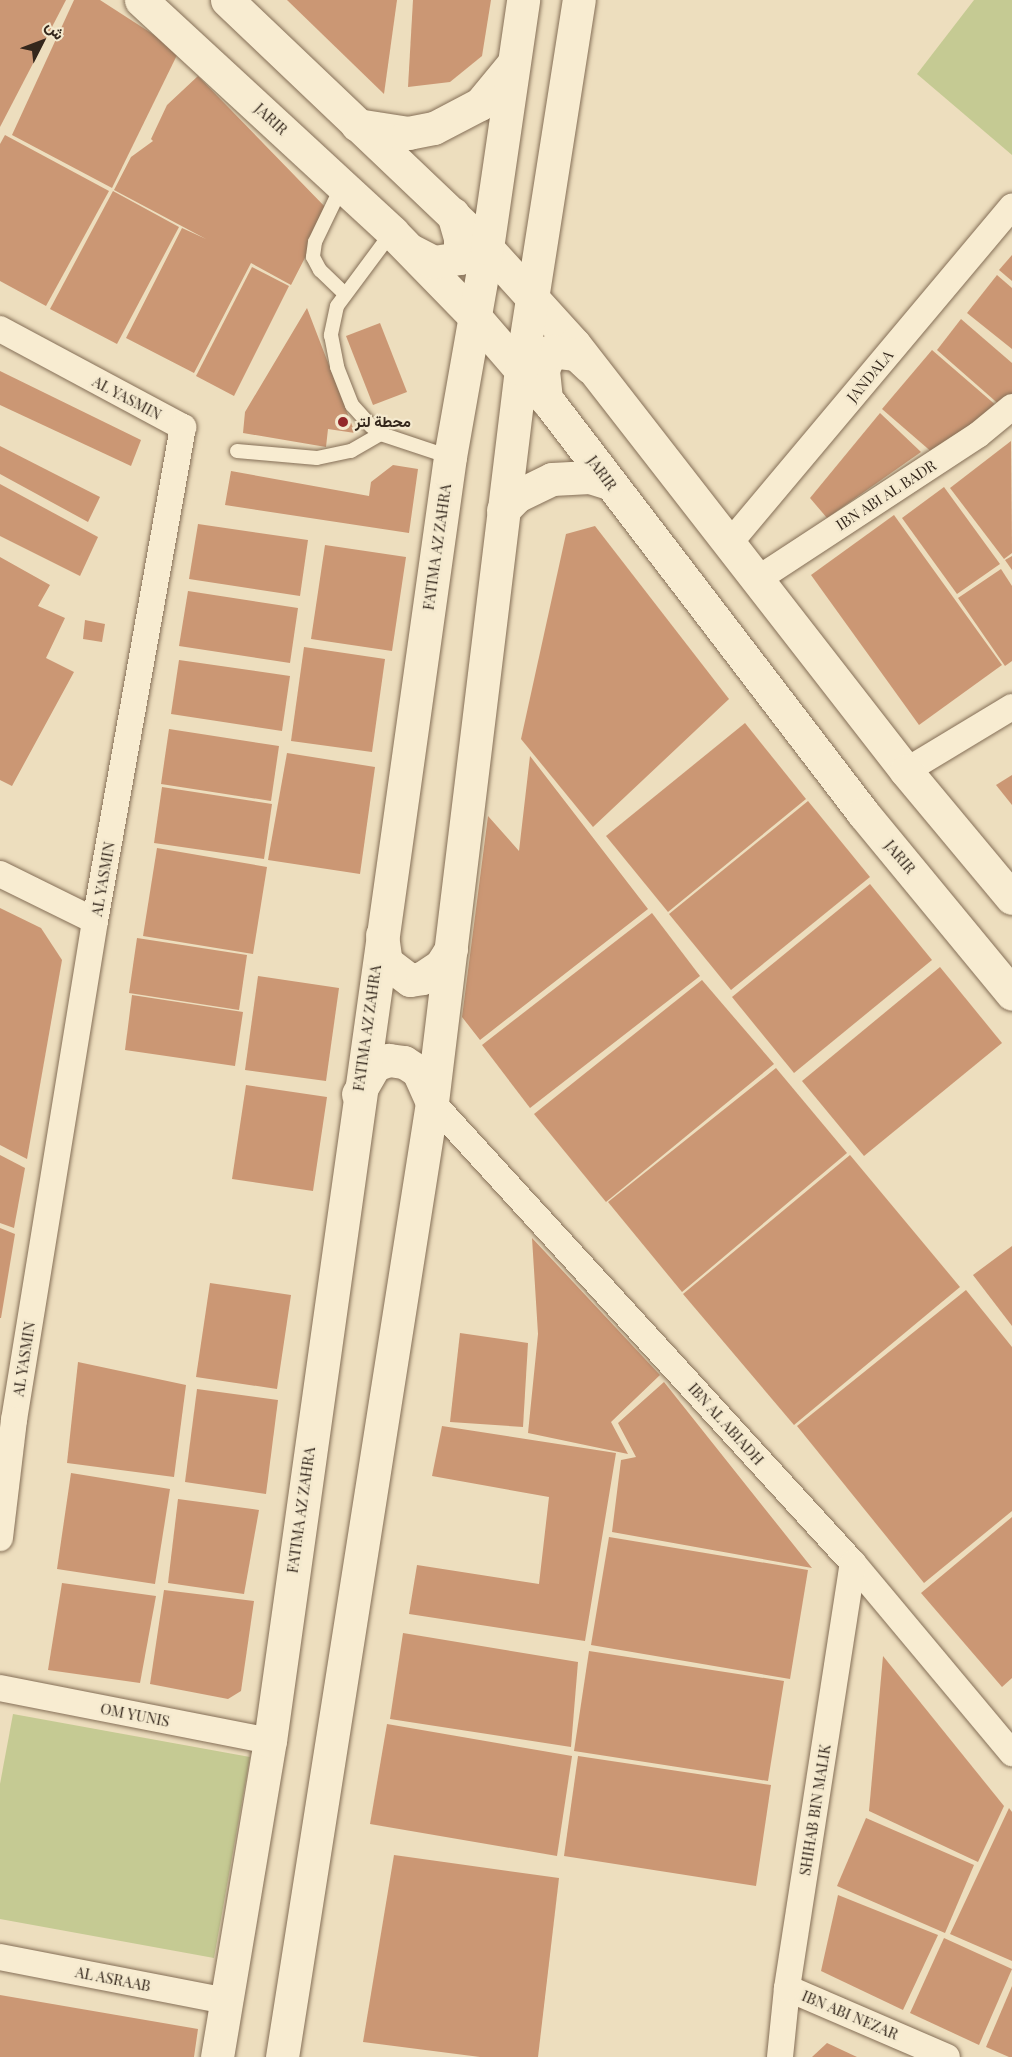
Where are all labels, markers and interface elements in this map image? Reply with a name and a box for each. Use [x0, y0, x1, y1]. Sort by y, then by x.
north arrow [12, 12, 72, 72]
text: ش [42, 15, 70, 44]
street label: JARIR [251, 99, 291, 139]
street label: JANDALA [843, 346, 897, 406]
street label: AL YASMIN [89, 372, 165, 424]
place label: محطة لتر [355, 413, 411, 431]
marker: محطة لتر [336, 415, 350, 429]
street label: JARIR [583, 452, 621, 494]
street label: IBN ABI AL BADR [832, 456, 940, 534]
street label: FATIMA AZ ZAHRA [419, 482, 455, 612]
street label: JARIR [881, 836, 919, 878]
street label: AL YASMIN [88, 840, 118, 918]
street label: FATIMA AZ ZAHRA [349, 963, 385, 1093]
street label: AL YASMIN [9, 1320, 39, 1398]
street label: IBN AL ABIADH [684, 1379, 768, 1469]
street label: FATIMA AZ ZAHRA [283, 1445, 319, 1575]
street label: OM YUNIS [99, 1699, 171, 1731]
street label: SHIHAB BIN MALIK [796, 1743, 834, 1877]
street label: AL ASRAAB [74, 1963, 152, 1995]
street label: IBN ABI NEZAR [799, 1987, 901, 2043]

